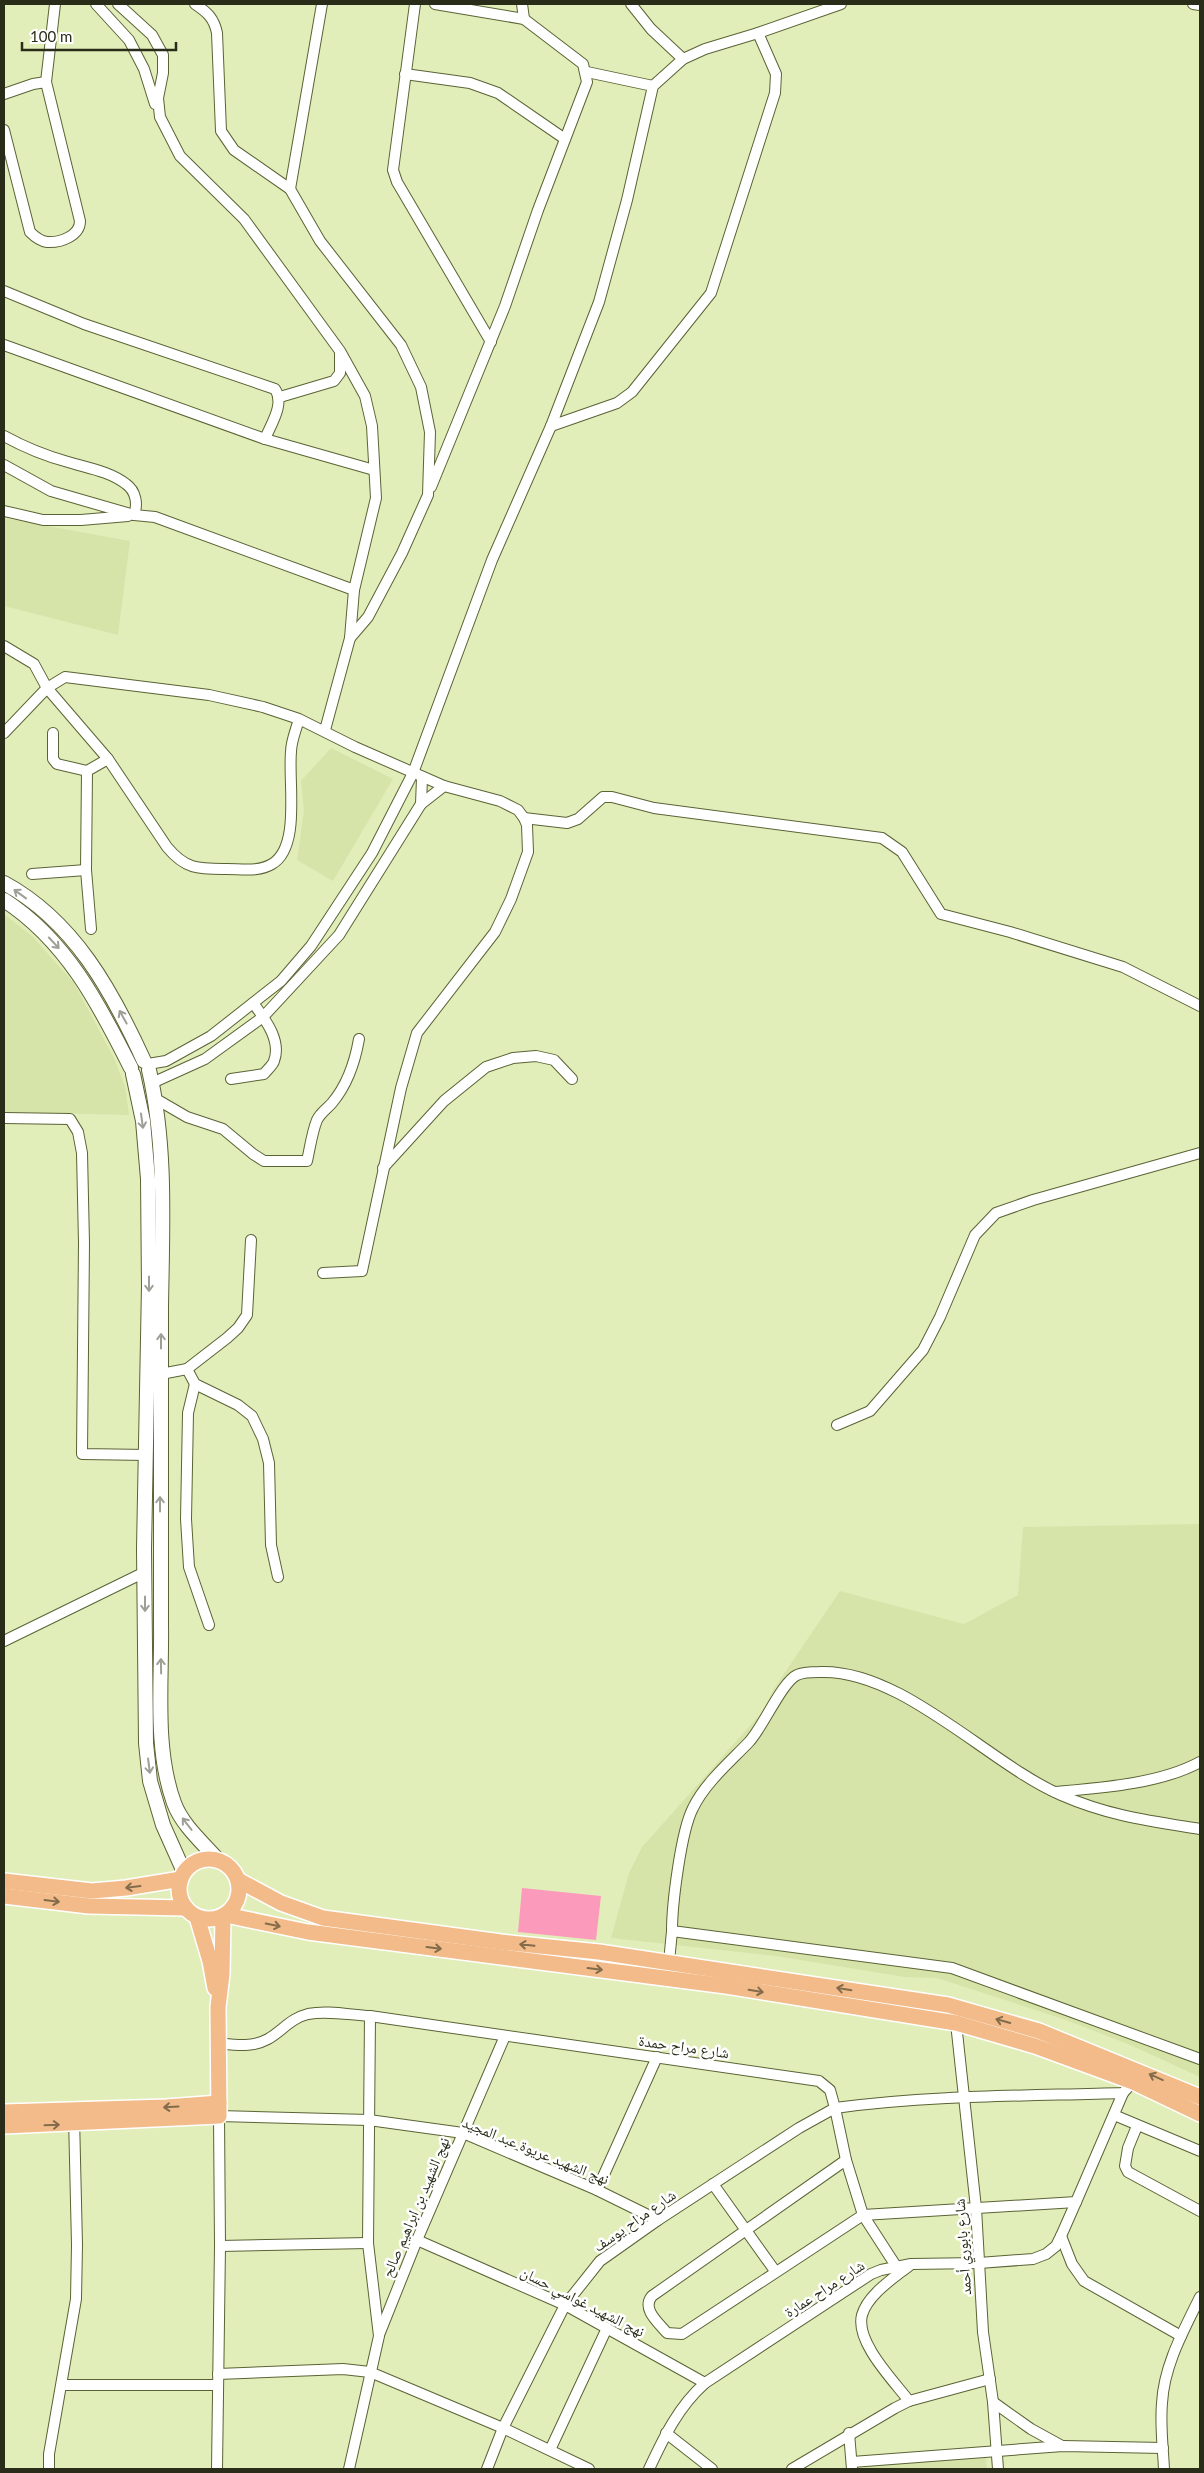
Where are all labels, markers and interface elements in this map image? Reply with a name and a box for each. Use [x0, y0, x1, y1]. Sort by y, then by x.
scale bar [22, 20, 176, 52]
text: 100 m [30, 27, 72, 45]
one-way arrow [14, 888, 27, 899]
one-way arrow [48, 937, 60, 949]
one-way arrow [118, 1009, 128, 1024]
one-way arrow [138, 1113, 148, 1129]
one-way arrow [144, 1275, 154, 1291]
one-way arrow [156, 1333, 166, 1350]
one-way arrow [155, 1496, 165, 1512]
one-way arrow [140, 1595, 150, 1611]
one-way arrow [156, 1658, 166, 1674]
one-way arrow [144, 1758, 154, 1774]
one-way arrow [181, 1817, 192, 1830]
one-way arrow [125, 1882, 141, 1892]
one-way arrow [44, 1896, 60, 1906]
one-way arrow [265, 1921, 281, 1930]
one-way arrow [520, 1940, 536, 1950]
one-way arrow [426, 1944, 442, 1954]
one-way arrow [587, 1964, 603, 1974]
one-way arrow [837, 1983, 853, 1993]
one-way arrow [748, 1987, 764, 1997]
one-way arrow [996, 2016, 1012, 2026]
street label: شارع مراح حمدة [637, 2031, 731, 2063]
one-way arrow [1149, 2072, 1164, 2082]
one-way arrow [163, 2102, 179, 2112]
street label: نهج الشهيد عريوة عبد المجيد [459, 2112, 612, 2190]
one-way arrow [44, 2120, 60, 2130]
street label: نهج الشهيد بن ابراهيم صالح [377, 2134, 454, 2280]
street label: شارع مراح يوسف [589, 2185, 680, 2257]
street label: شارع بابوري أحمد [950, 2198, 978, 2296]
street label: شارع مراح عمارة [781, 2255, 869, 2322]
street label: نهج الشهيد غواسي حسان [516, 2262, 648, 2343]

